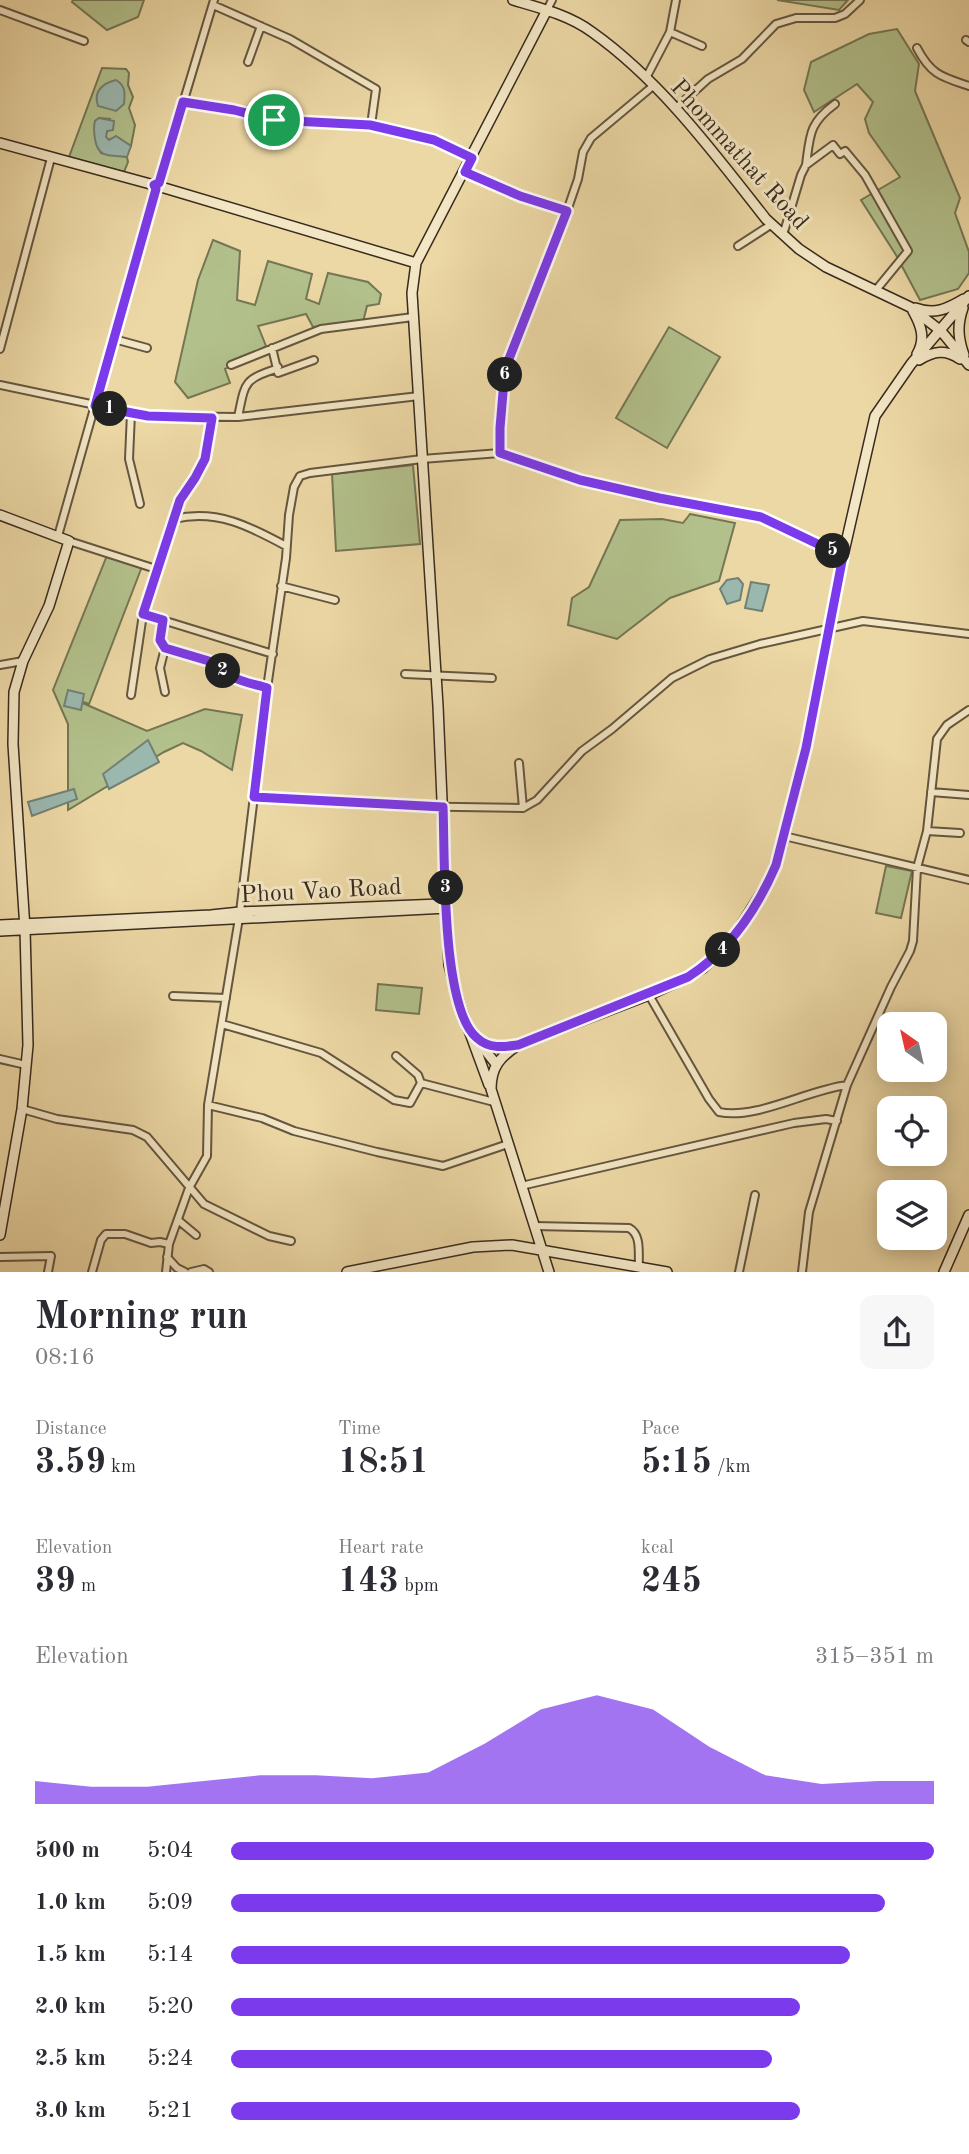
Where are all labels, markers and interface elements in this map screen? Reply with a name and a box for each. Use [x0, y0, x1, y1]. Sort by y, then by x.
street label: Phommathat Road [665, 76, 812, 235]
pin [244, 90, 304, 150]
icon: arrive [255, 101, 293, 139]
pin: 6 [488, 358, 522, 392]
text: 6 [499, 365, 510, 384]
pin: 1 [92, 392, 128, 426]
text: 1 [104, 399, 115, 418]
pin: 5 [816, 534, 850, 568]
text: 5 [827, 541, 838, 560]
pin: 2 [206, 654, 241, 688]
text: 2 [217, 661, 228, 680]
pin: 3 [428, 870, 464, 906]
street label: Phou Vao Road [240, 876, 402, 908]
text: 3 [440, 878, 451, 897]
pin: 4 [706, 932, 740, 968]
text: 4 [717, 940, 728, 959]
north arrow [877, 1012, 947, 1082]
map controls [877, 1012, 947, 1250]
button: locate [877, 1096, 947, 1166]
button: layers [877, 1180, 947, 1250]
button: share [860, 1295, 934, 1369]
text: Morning run [35, 1299, 248, 1337]
text: 08:16 [35, 1346, 95, 1369]
text: Distance [35, 1420, 107, 1439]
text: Time [338, 1420, 381, 1439]
text: Pace [641, 1420, 680, 1439]
text: 3.59 [35, 1445, 106, 1480]
text: 18:51 [338, 1445, 429, 1480]
text: 5:15 [641, 1445, 712, 1480]
text: km [106, 1458, 136, 1477]
text: /km [712, 1458, 751, 1477]
text: Elevation [35, 1539, 112, 1558]
text: Heart rate [338, 1539, 423, 1558]
text: kcal [641, 1539, 674, 1558]
text: 39 [35, 1564, 76, 1599]
text: 143 [338, 1564, 399, 1599]
text: 245 [641, 1564, 702, 1599]
text: m [76, 1577, 96, 1596]
text: bpm [399, 1577, 439, 1596]
text: Elevation [35, 1645, 129, 1668]
text: 315–351 m [815, 1645, 934, 1668]
text: 500 m [35, 1839, 100, 1862]
text: 5:04 [147, 1839, 193, 1862]
text: 1.0 km [35, 1891, 106, 1914]
text: 5:09 [147, 1891, 193, 1914]
text: 1.5 km [35, 1943, 106, 1966]
text: 5:14 [147, 1943, 193, 1966]
text: 2.0 km [35, 1995, 106, 2018]
text: 5:20 [147, 1995, 193, 2018]
text: 2.5 km [35, 2047, 106, 2070]
text: 5:24 [147, 2047, 193, 2070]
text: 3.0 km [35, 2099, 106, 2122]
text: 5:21 [147, 2099, 193, 2122]

